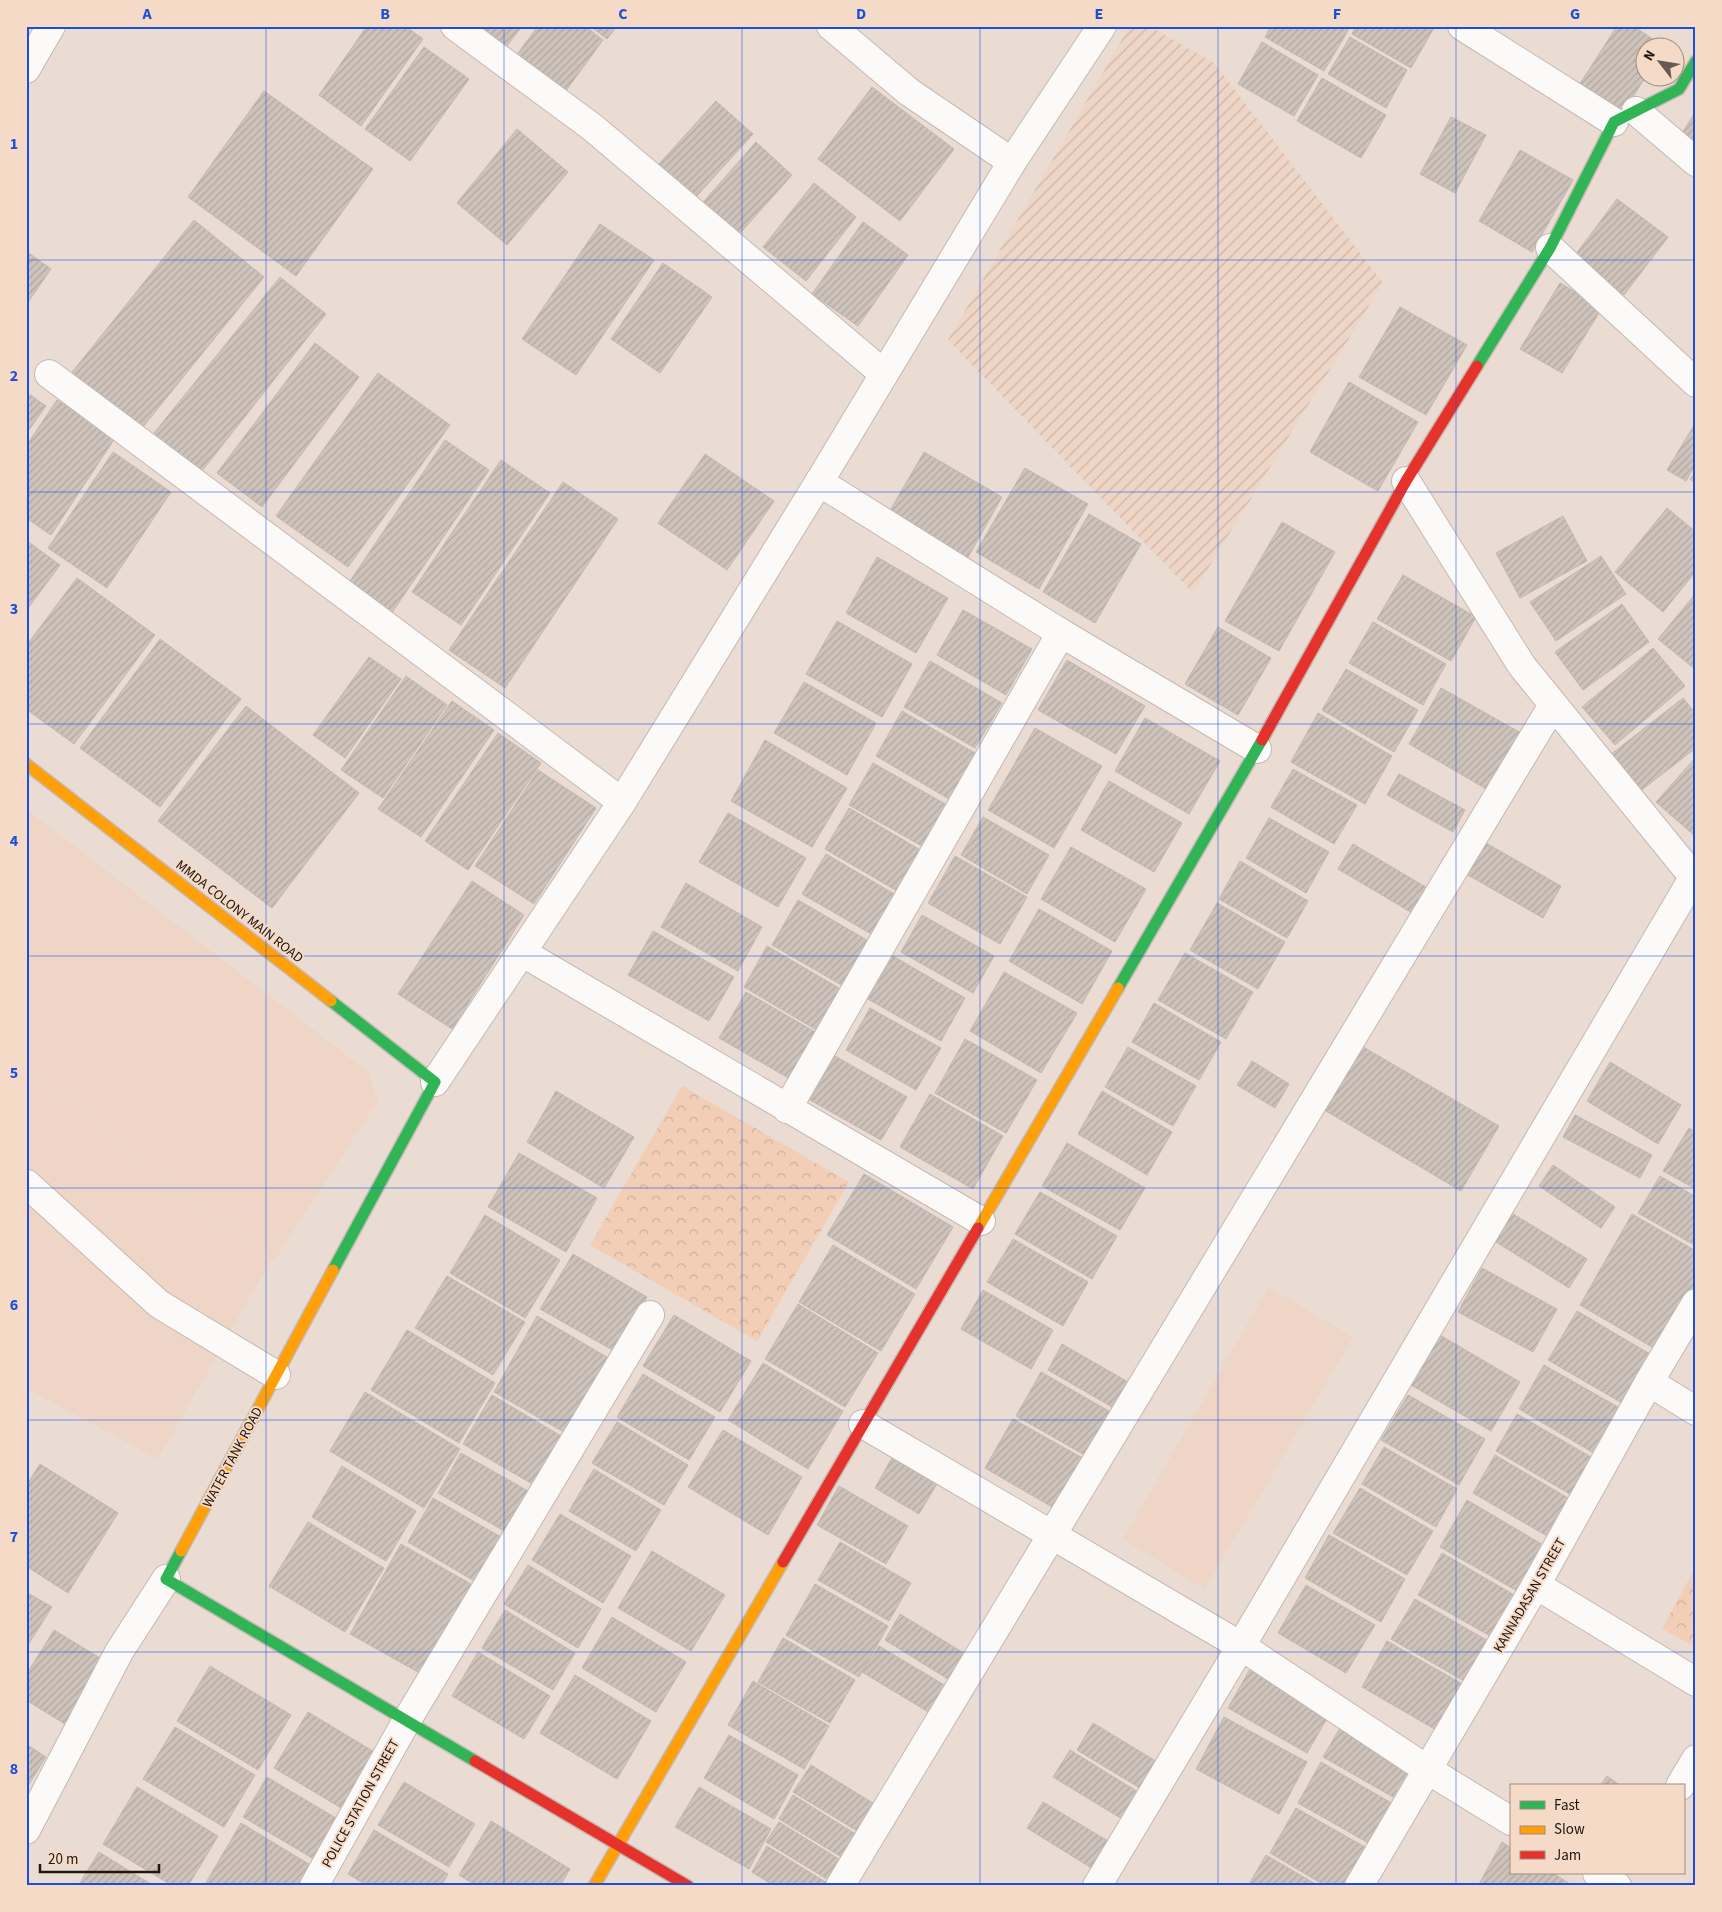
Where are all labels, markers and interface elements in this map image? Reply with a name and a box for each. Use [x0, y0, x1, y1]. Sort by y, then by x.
text: A [141, 3, 152, 25]
text: B [380, 3, 390, 25]
text: C [618, 3, 628, 25]
text: D [856, 3, 866, 25]
text: E [1095, 3, 1103, 25]
text: F [1333, 3, 1341, 25]
text: G [1570, 3, 1580, 25]
north arrow [1634, 38, 1684, 88]
text: N [1639, 47, 1661, 65]
text: 1 [10, 133, 18, 155]
text: 2 [10, 365, 18, 387]
text: 3 [10, 598, 18, 620]
text: 4 [10, 830, 19, 852]
street label: MMDA COLONY MAIN ROAD [171, 856, 307, 968]
text: 5 [10, 1062, 18, 1084]
text: 6 [10, 1294, 18, 1316]
street label: WATER TANK ROAD [198, 1404, 268, 1511]
text: 7 [10, 1526, 18, 1548]
street label: KANNADASAN STREET [1489, 1534, 1571, 1656]
street label: POLICE STATION STREET [317, 1735, 405, 1871]
text: 8 [10, 1758, 18, 1780]
legend [1510, 1784, 1684, 1874]
text: Fast [1554, 1795, 1580, 1816]
text: Slow [1554, 1819, 1585, 1840]
scale bar [40, 1842, 159, 1874]
text: Jam [1554, 1845, 1581, 1866]
text: 20 m [48, 1849, 78, 1870]

